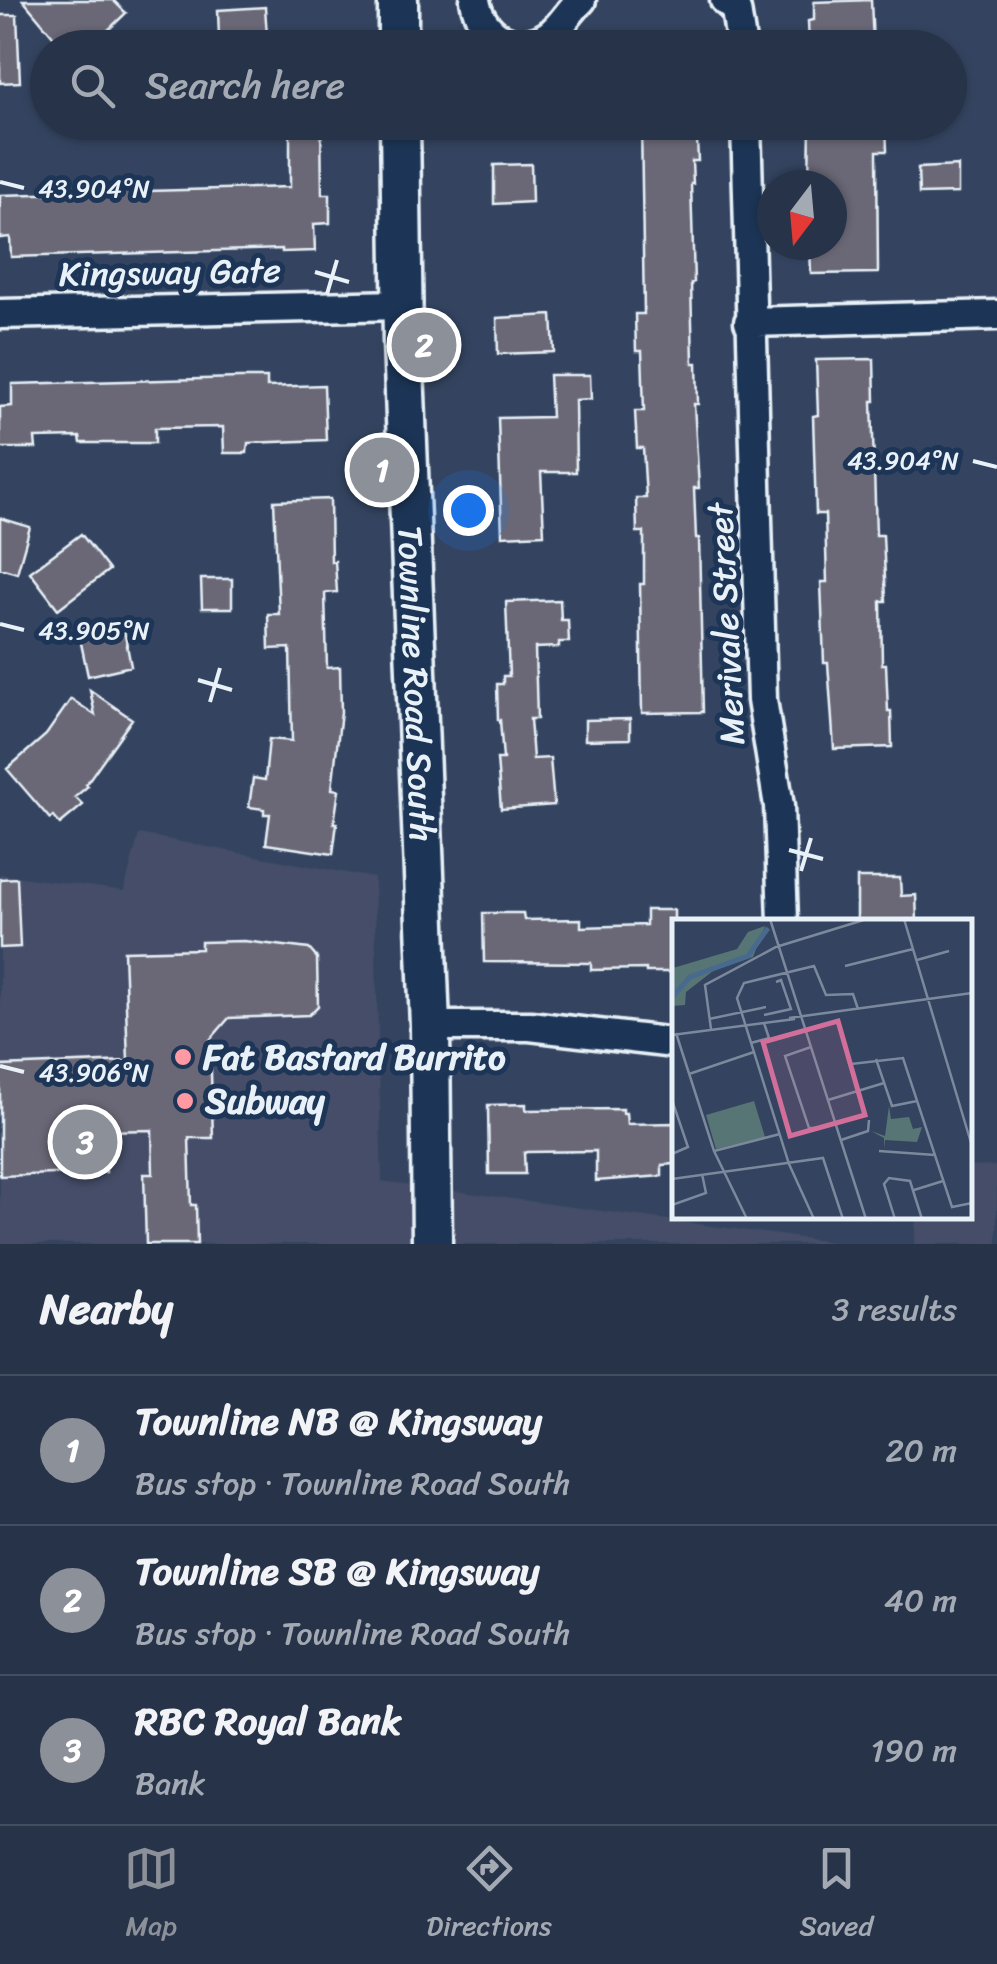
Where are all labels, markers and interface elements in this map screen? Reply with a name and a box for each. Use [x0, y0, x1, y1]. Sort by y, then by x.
search box [30, 30, 967, 140]
text: Search here [145, 52, 345, 119]
icon: search [65, 58, 120, 113]
text: 43.904°N [38, 166, 151, 211]
north arrow [757, 170, 847, 260]
street label: Kingsway Gate [58, 239, 282, 305]
pin: 2 [392, 308, 456, 382]
pin: 1 [350, 432, 414, 508]
text: 43.904°N [847, 438, 960, 483]
your location [443, 485, 494, 536]
street label: Merivale Street [689, 500, 763, 746]
street label: Townline Road South [379, 524, 454, 843]
text: 43.905°N [38, 608, 150, 653]
inset map [672, 919, 972, 1219]
place label: Fat Bastard Burrito [202, 1026, 506, 1088]
marker: Fat Bastard Burrito [172, 1046, 194, 1068]
text: 43.906°N [39, 1050, 150, 1095]
place label: Subway [204, 1070, 326, 1132]
marker: Subway [174, 1090, 196, 1112]
pin: 3 [52, 1104, 118, 1180]
text: Nearby [40, 1272, 173, 1346]
text: 3 results [832, 1281, 957, 1338]
text: Townline NB @ Kingsway [135, 1388, 542, 1455]
text: 1 [66, 1422, 79, 1479]
text: 20 m [885, 1422, 957, 1479]
text: Bus stop · Townline Road South [135, 1455, 571, 1512]
text: Townline SB @ Kingsway [135, 1538, 540, 1605]
text: 2 [63, 1572, 82, 1629]
text: 40 m [884, 1572, 957, 1629]
text: Bus stop · Townline Road South [135, 1605, 571, 1662]
text: RBC Royal Bank [135, 1688, 401, 1755]
text: 3 [64, 1722, 81, 1779]
text: 190 m [871, 1722, 957, 1779]
text: Bank [135, 1755, 206, 1812]
tab: Map [124, 1841, 179, 1950]
tab: Directions [426, 1841, 552, 1950]
tab: Saved [799, 1841, 873, 1950]

